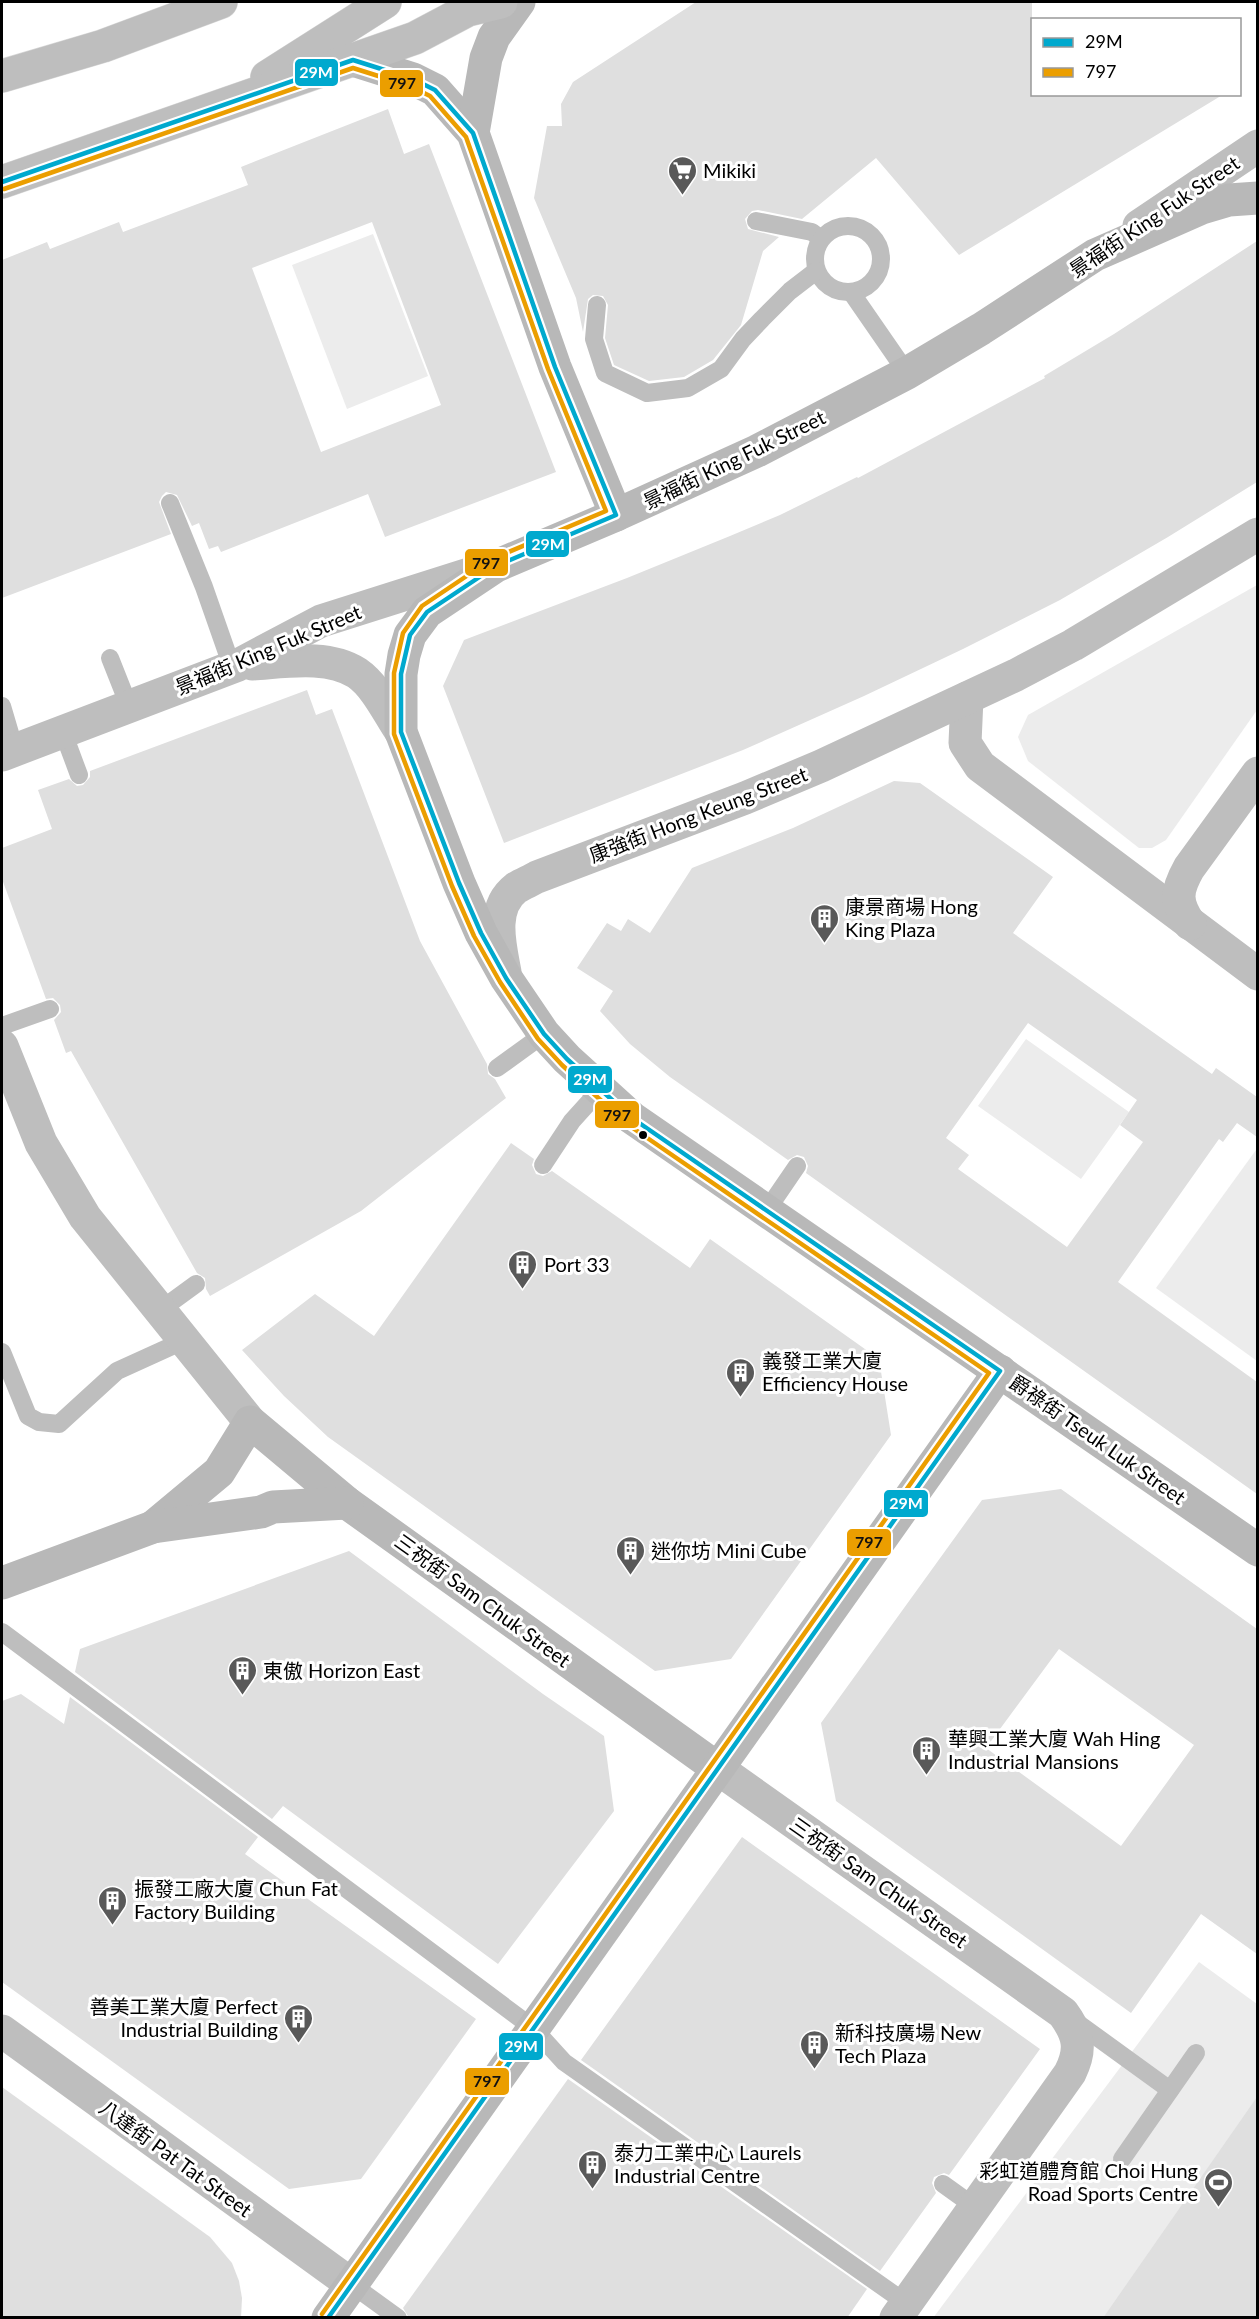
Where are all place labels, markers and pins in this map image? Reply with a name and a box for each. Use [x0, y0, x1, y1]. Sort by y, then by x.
supermarket icon: Mikiki [666, 154, 698, 196]
place label: Mikiki [703, 158, 756, 182]
place label: 康景商場 Hong King Plaza [845, 894, 978, 941]
building icon: 康景商場 Hong King Plaza [808, 902, 840, 944]
unlabelled marker [637, 1129, 649, 1141]
building icon: Port 33 [507, 1248, 539, 1290]
place label: Port 33 [544, 1252, 610, 1276]
place label: 義發工業大廈 Efficiency House [762, 1348, 908, 1395]
building icon: 義發工業大廈 Efficiency House [725, 1356, 757, 1398]
building icon: 迷你坊 Mini Cube [614, 1534, 646, 1576]
place label: 迷你坊 Mini Cube [651, 1538, 807, 1562]
building icon: 東傲 Horizon East [226, 1654, 258, 1696]
place label: 東傲 Horizon East [263, 1658, 420, 1682]
place label: 華興工業大廈 Wah Hing Industrial Mansions [948, 1726, 1160, 1773]
building icon: 華興工業大廈 Wah Hing Industrial Mansions [911, 1734, 943, 1776]
place label: 振發工廠大廈 Chun Fat Factory Building [134, 1876, 338, 1923]
building icon: 振發工廠大廈 Chun Fat Factory Building [97, 1884, 129, 1926]
place label: 善美工業大廈 Perfect Industrial Building [90, 1994, 278, 2041]
building icon: 善美工業大廈 Perfect Industrial Building [283, 2002, 315, 2044]
place label: 新科技廣場 New Tech Plaza [835, 2020, 982, 2067]
building icon: 新科技廣場 New Tech Plaza [798, 2028, 830, 2070]
place label: 泰力工業中心 Laurels Industrial Centre [614, 2140, 801, 2187]
building icon: 泰力工業中心 Laurels Industrial Centre [577, 2148, 609, 2190]
place label: 彩虹道體育館 Choi Hung Road Sports Centre [979, 2158, 1198, 2205]
sports icon: 彩虹道體育館 Choi Hung Road Sports Centre [1203, 2166, 1235, 2208]

